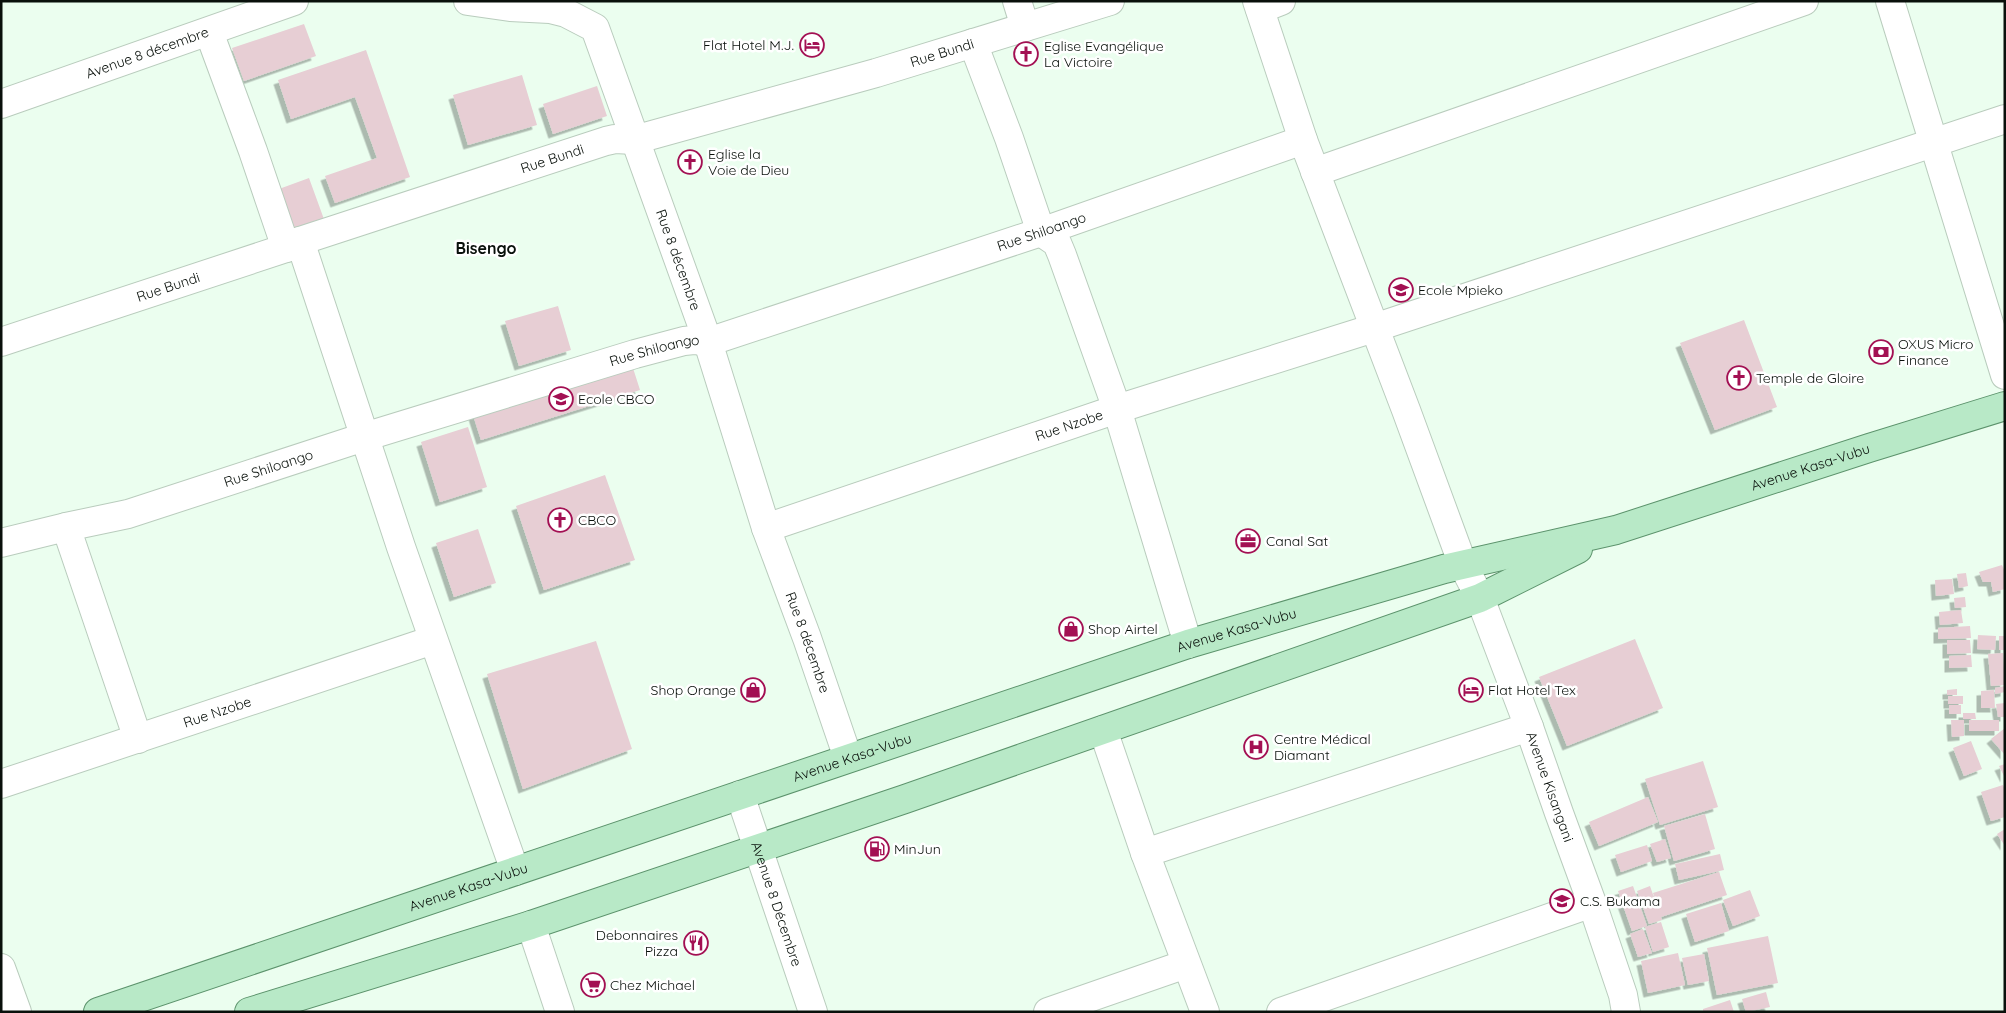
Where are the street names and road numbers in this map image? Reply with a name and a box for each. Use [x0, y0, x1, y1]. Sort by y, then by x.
street label: Avenue 8 décembre [83, 23, 211, 82]
street label: Rue Bundi [908, 34, 976, 71]
street label: Rue Bundi [518, 140, 586, 177]
street label: Rue 8 décembre [652, 207, 705, 313]
street label: Rue Shiloango [995, 208, 1088, 255]
street label: Rue Bundi [134, 268, 202, 306]
street label: Rue Shiloango [607, 331, 701, 370]
street label: Rue Nzobe [1033, 405, 1105, 445]
street label: Avenue Kasa-Vubu [1749, 439, 1872, 495]
street label: Rue Shiloango [221, 445, 315, 491]
street label: Rue 8 décembre [782, 589, 834, 695]
street label: Avenue Kasa-Vubu [1174, 604, 1299, 656]
street label: Rue Nzobe [181, 692, 254, 732]
street label: Avenue Kasa-Vubu [791, 729, 914, 786]
street label: Avenue Kisangani [1522, 729, 1578, 844]
street label: Avenue 8 Décembre [747, 839, 806, 969]
street label: Avenue Kasa-Vubu [407, 859, 530, 915]

